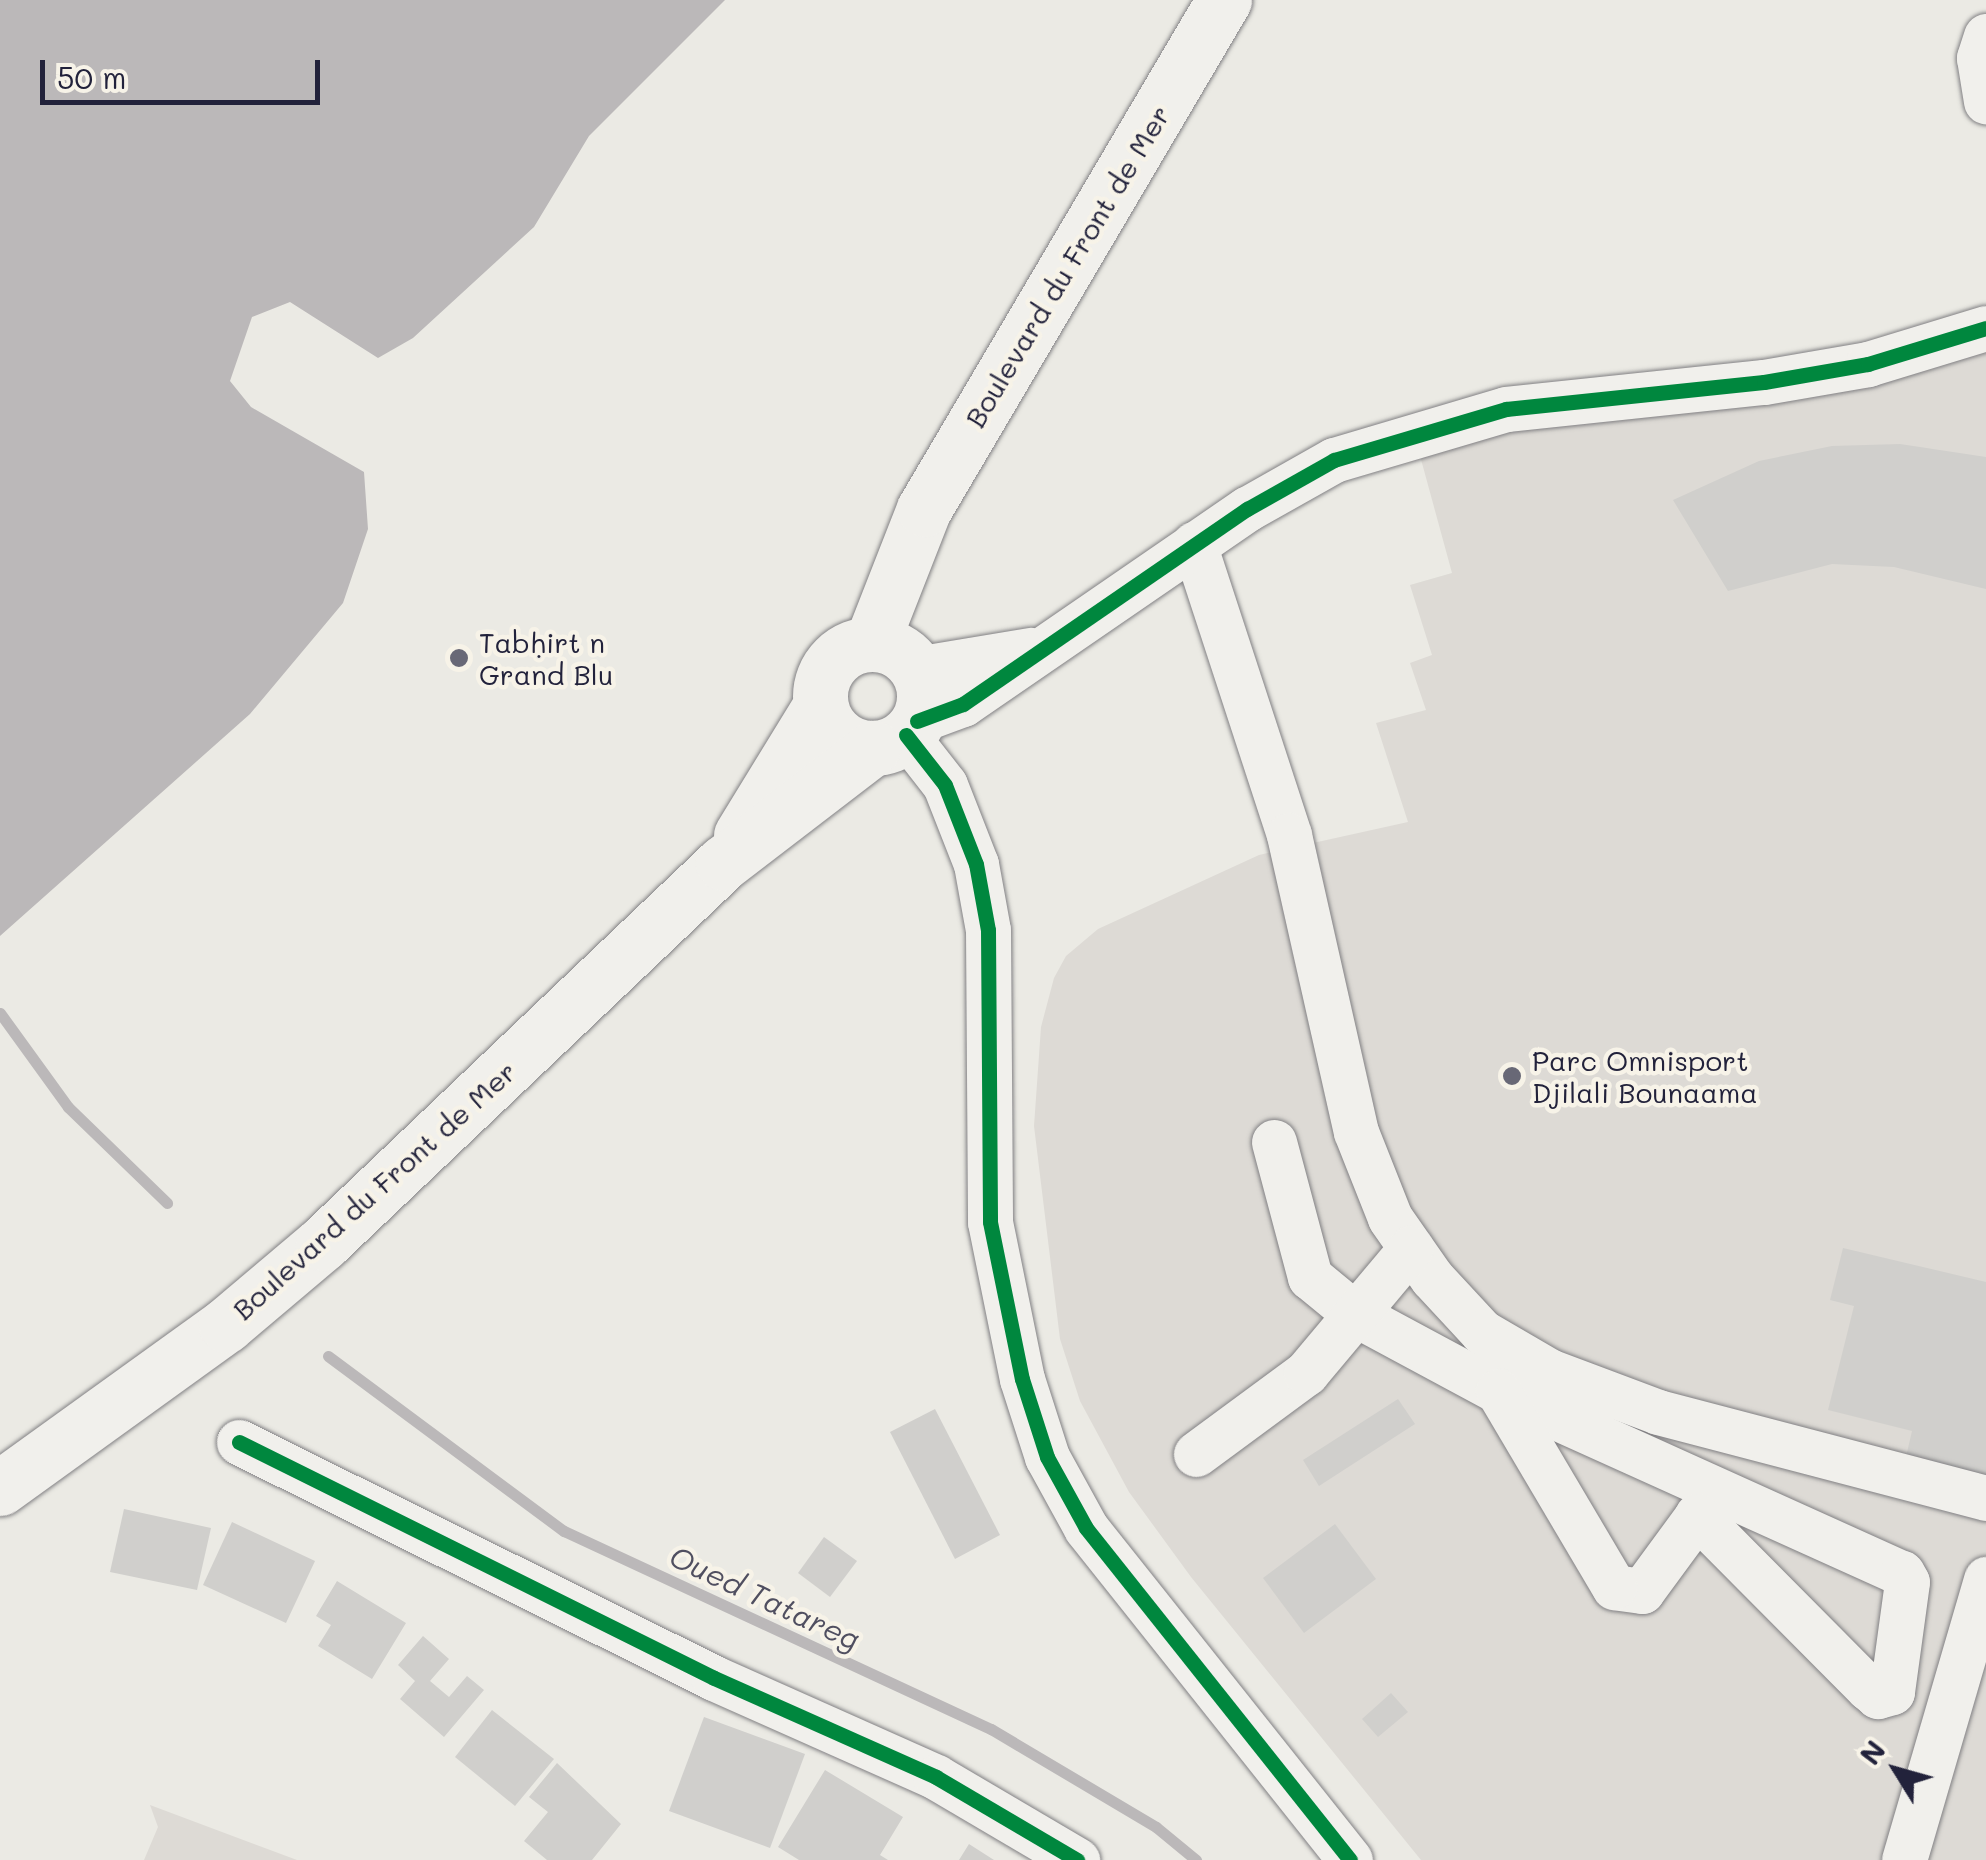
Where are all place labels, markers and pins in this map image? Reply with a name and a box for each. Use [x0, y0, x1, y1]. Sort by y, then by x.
place label: Tabḥirt n Grand Blu [479, 625, 613, 691]
marker: Tabḥirt n Grand Blu [448, 647, 470, 669]
place label: Parc Omnisport Djilali Bounaama [1532, 1043, 1758, 1109]
marker: Parc Omnisport Djilali Bounaama [1501, 1065, 1523, 1087]

